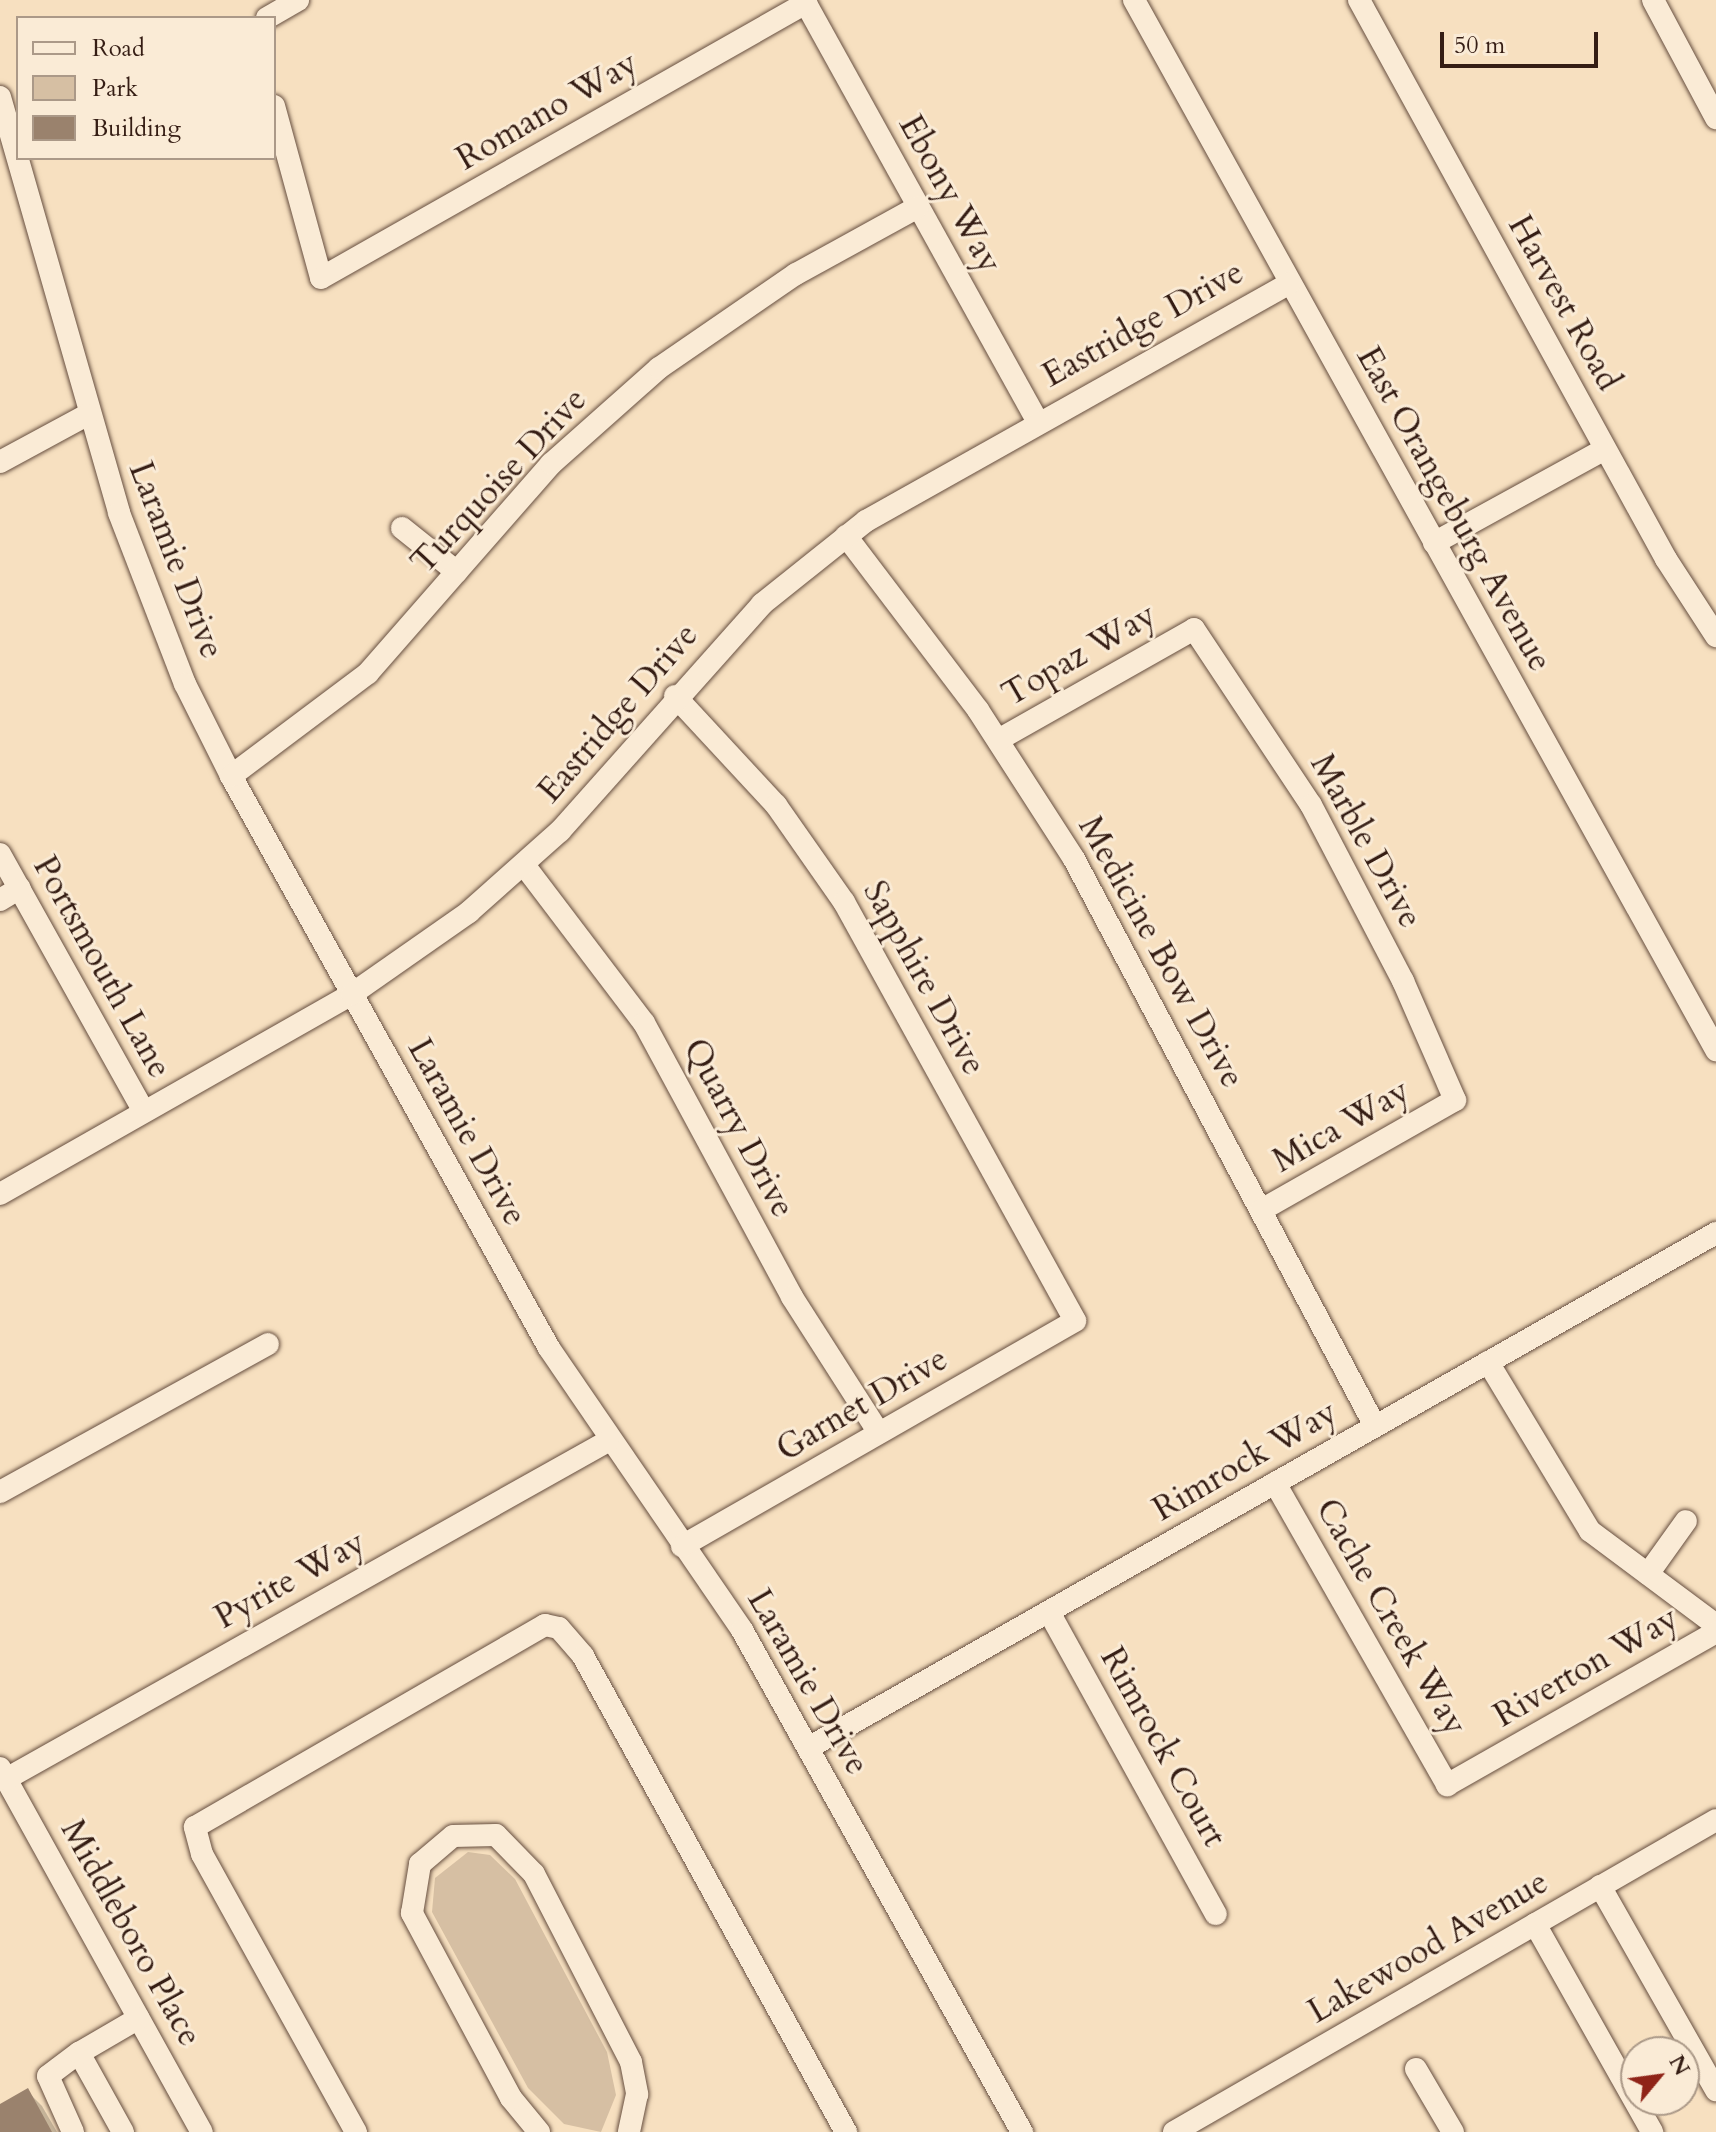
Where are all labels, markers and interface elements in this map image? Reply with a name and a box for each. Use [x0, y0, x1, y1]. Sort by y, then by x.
legend [16, 16, 276, 160]
scale bar [1444, 16, 1602, 66]
text: 50 m [1454, 29, 1505, 62]
text: Road [92, 32, 145, 65]
street label: Romano Way [449, 43, 645, 179]
text: Park [92, 72, 138, 105]
street label: Ebony Way [890, 108, 1010, 280]
text: Building [92, 112, 181, 145]
street label: Harvest Road [1499, 208, 1629, 398]
street label: Eastridge Drive [1035, 252, 1251, 396]
street label: East Orangeburg Avenue [1348, 340, 1560, 678]
street label: Turquoise Drive [403, 380, 595, 582]
street label: Laramie Drive [120, 456, 232, 664]
street label: Topaz Way [995, 595, 1163, 715]
street label: Eastridge Drive [529, 615, 707, 811]
street label: Marble Drive [1301, 747, 1431, 935]
street label: Medicine Bow Drive [1069, 809, 1253, 1095]
street label: Portsmouth Lane [24, 849, 180, 1085]
street label: Sapphire Drive [854, 874, 994, 1082]
street label: Laramie Drive [399, 1031, 535, 1233]
street label: Quarry Drive [675, 1032, 803, 1224]
street label: Mica Way [1265, 1071, 1417, 1181]
street label: Garnet Drive [769, 1339, 955, 1469]
street label: Rimrock Way [1146, 1392, 1344, 1530]
street label: Cache Creek Way [1307, 1492, 1475, 1742]
street label: Pyrite Way [208, 1522, 372, 1638]
street label: Laramie Drive [738, 1582, 878, 1782]
street label: Riverton Way [1487, 1598, 1685, 1736]
street label: Rimrock Court [1091, 1640, 1235, 1854]
street label: Middleboro Place [52, 1813, 210, 2053]
street label: Lakewood Avenue [1301, 1862, 1555, 2032]
north arrow [1620, 2036, 1700, 2116]
text: N [1661, 2050, 1697, 2081]

